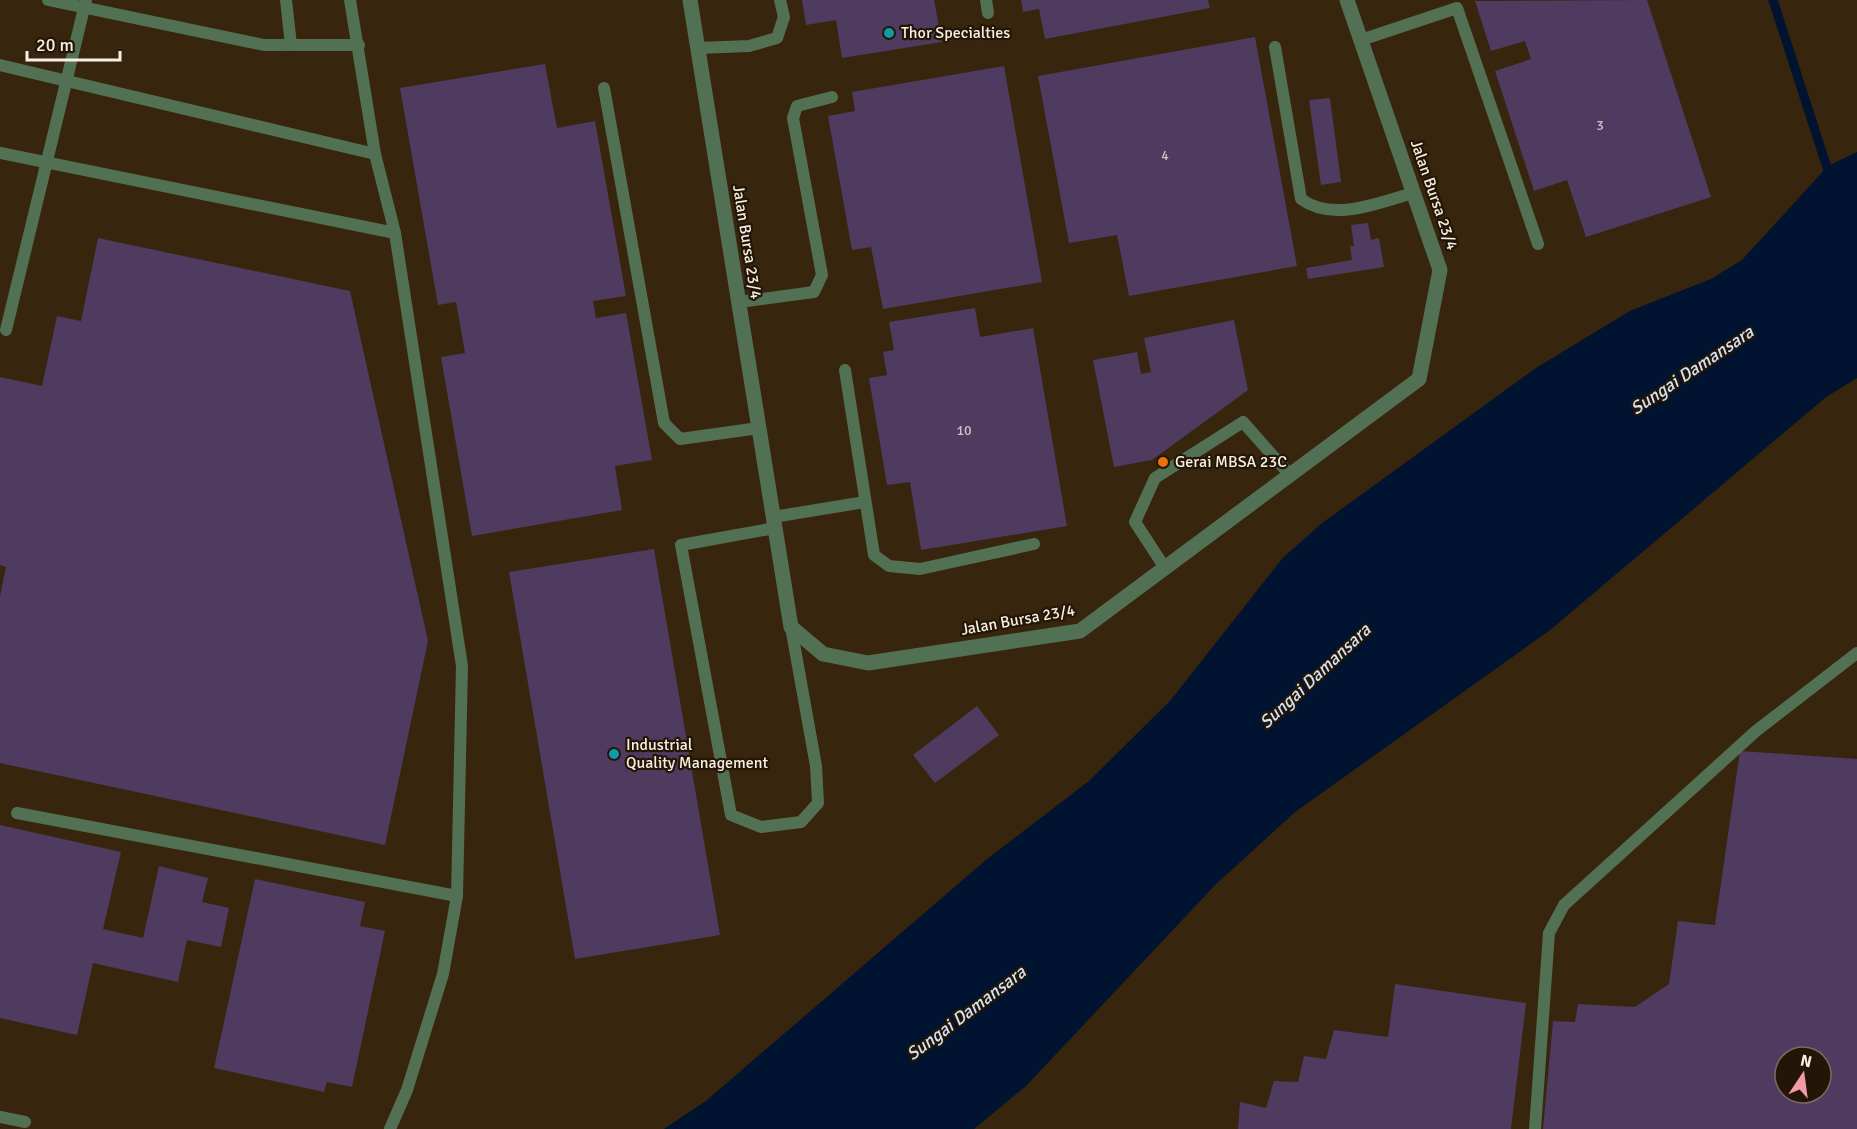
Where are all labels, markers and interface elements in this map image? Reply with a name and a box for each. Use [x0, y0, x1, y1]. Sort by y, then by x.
place label: Thor Specialties [901, 23, 1010, 43]
scale bar [27, 24, 120, 62]
marker: Thor Specialties [882, 26, 896, 40]
text: 20 m [36, 34, 74, 56]
house number: 3 [1596, 117, 1604, 134]
street label: Jalan Bursa 23/4 [1406, 137, 1462, 253]
house number: 4 [1161, 147, 1169, 164]
street label: Jalan Bursa 23/4 [728, 183, 766, 301]
water label: Sungai Damansara [1626, 320, 1758, 419]
house number: 10 [956, 422, 972, 439]
place label: Gerai MBSA 23C [1175, 452, 1287, 472]
marker: Gerai MBSA 23C [1156, 455, 1170, 469]
street label: Jalan Bursa 23/4 [959, 600, 1077, 640]
water label: Sungai Damansara [1255, 618, 1376, 733]
place label: Industrial Quality Management [626, 735, 769, 773]
marker: Industrial Quality Management [607, 747, 621, 761]
water label: Sungai Damansara [902, 960, 1031, 1065]
north arrow [1773, 1045, 1833, 1105]
text: N [1798, 1050, 1814, 1072]

